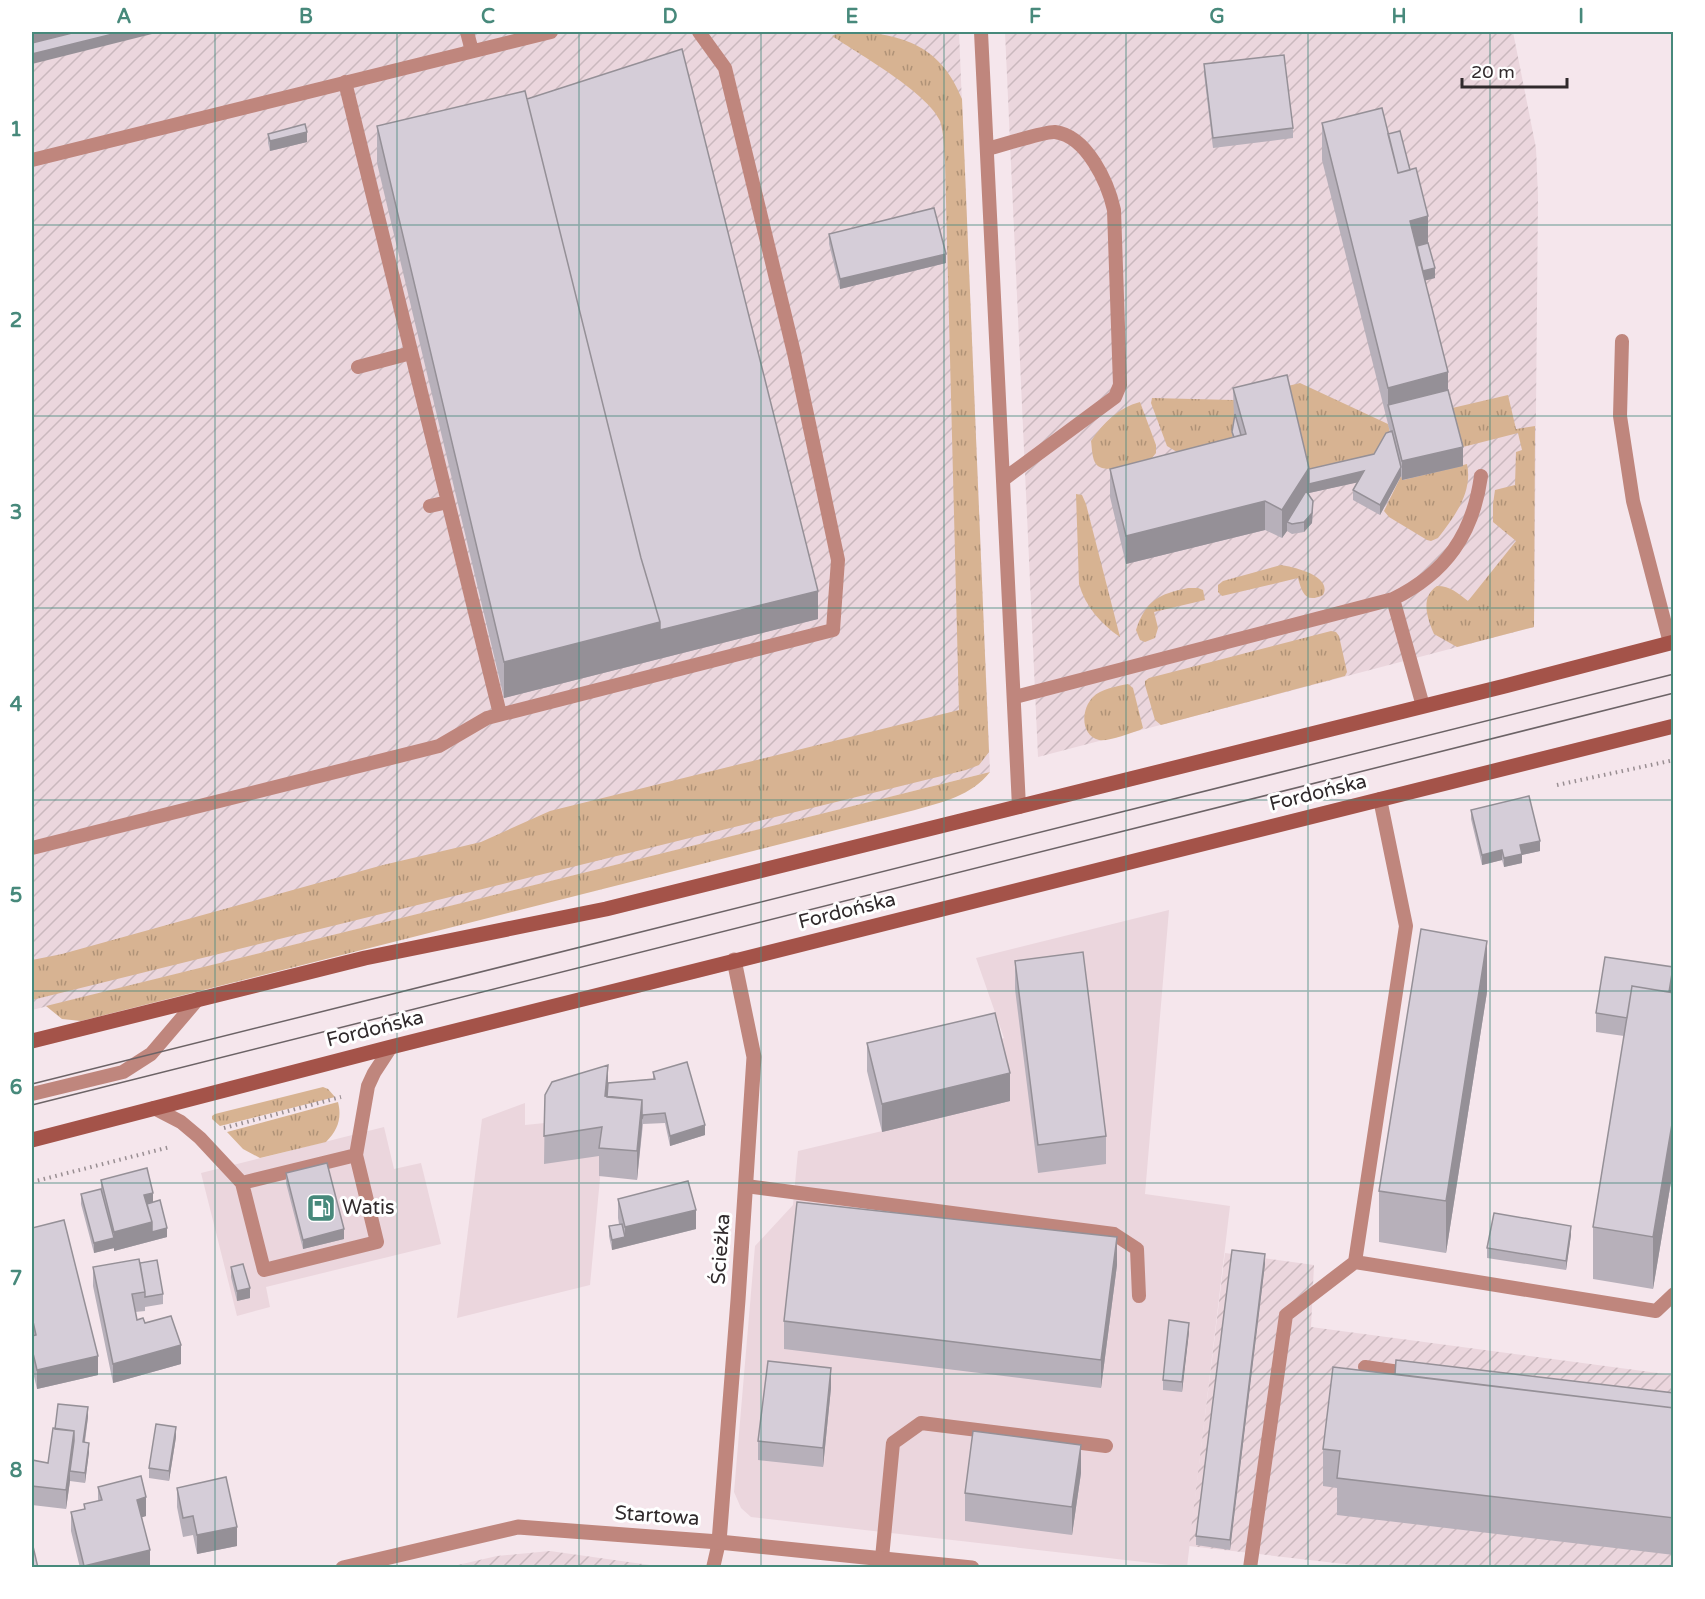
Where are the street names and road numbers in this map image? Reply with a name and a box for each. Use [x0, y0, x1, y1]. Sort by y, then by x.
street label: Fordońska [1267, 769, 1369, 817]
street label: Fordońska [796, 887, 898, 935]
street label: Fordońska [324, 1005, 426, 1053]
street label: Ścieżka [706, 1213, 735, 1285]
street label: Startowa [614, 1501, 700, 1531]

